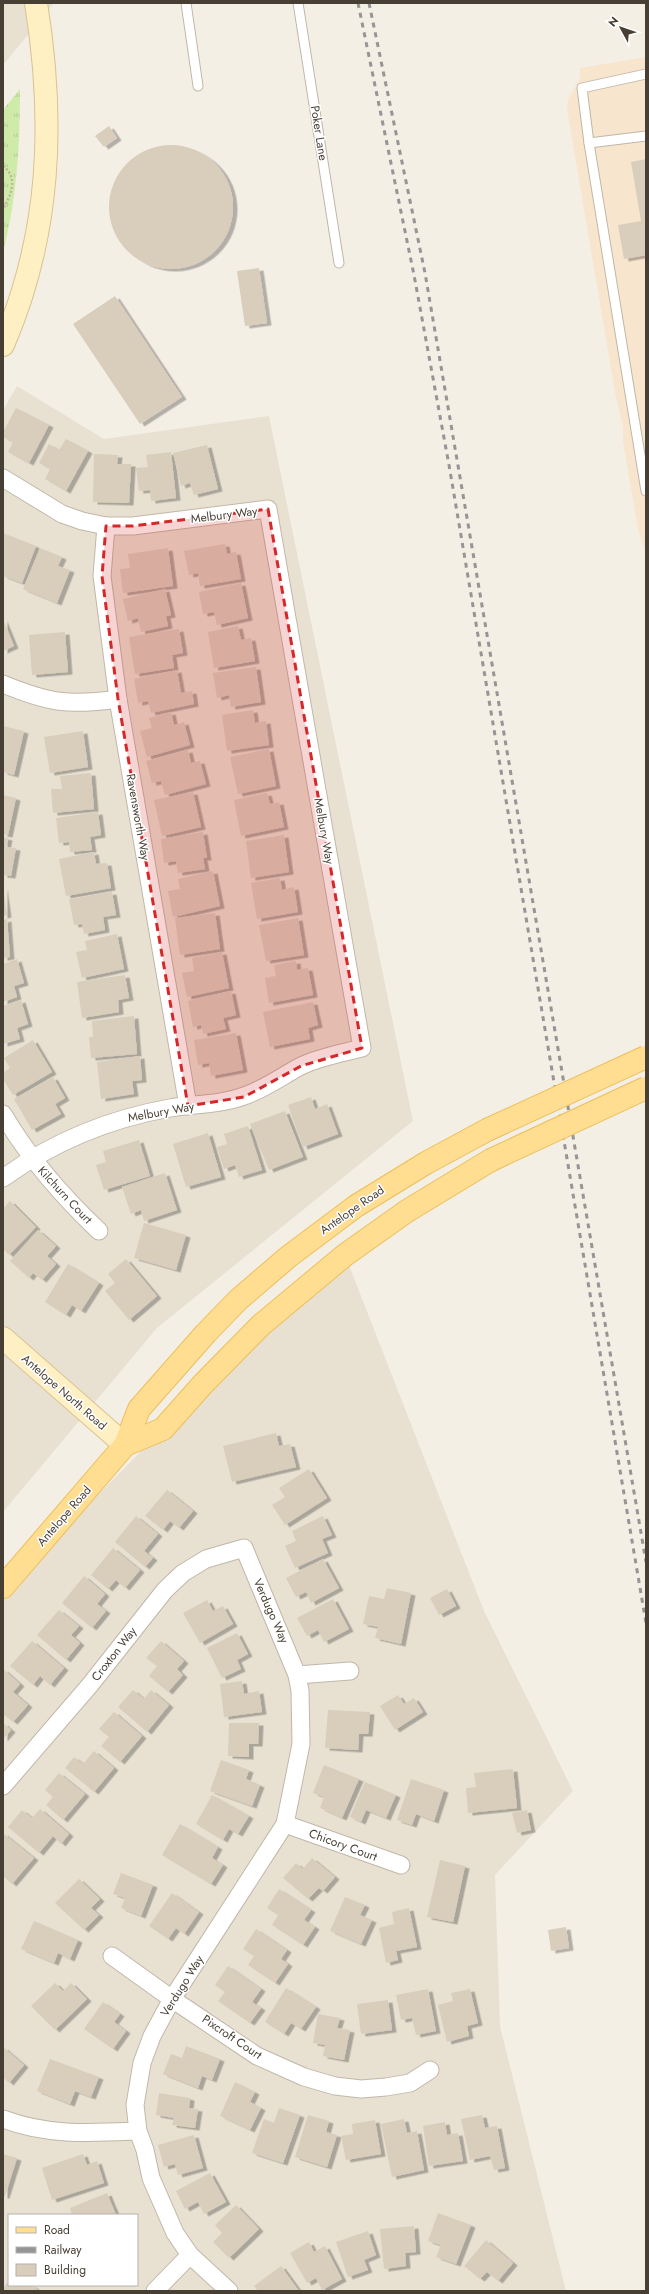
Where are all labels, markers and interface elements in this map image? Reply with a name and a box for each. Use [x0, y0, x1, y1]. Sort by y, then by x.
north arrow [601, 8, 641, 48]
text: N [604, 13, 622, 30]
street label: Poker Lane [306, 104, 332, 162]
street label: Melbury Way [190, 502, 259, 528]
street label: Ravensworth Way [122, 772, 155, 863]
street label: Melbury Way [309, 797, 339, 866]
street label: Melbury Way [127, 1097, 196, 1127]
street label: Kilchurn Court [33, 1162, 97, 1228]
street label: Antelope Road [316, 1181, 388, 1239]
street label: Antelope North Road [17, 1350, 111, 1434]
street label: Antelope Road [33, 1482, 95, 1550]
street label: Verdugo Way [249, 1576, 294, 1647]
street label: Croxton Way [87, 1622, 141, 1685]
street label: Chicory Court [306, 1824, 380, 1866]
street label: Verdugo Way [156, 1951, 208, 2020]
street label: Pixcroft Court [198, 2010, 266, 2064]
legend [8, 2214, 138, 2286]
text: Road [44, 2221, 70, 2239]
text: Railway [44, 2241, 82, 2259]
text: Building [44, 2261, 86, 2279]

